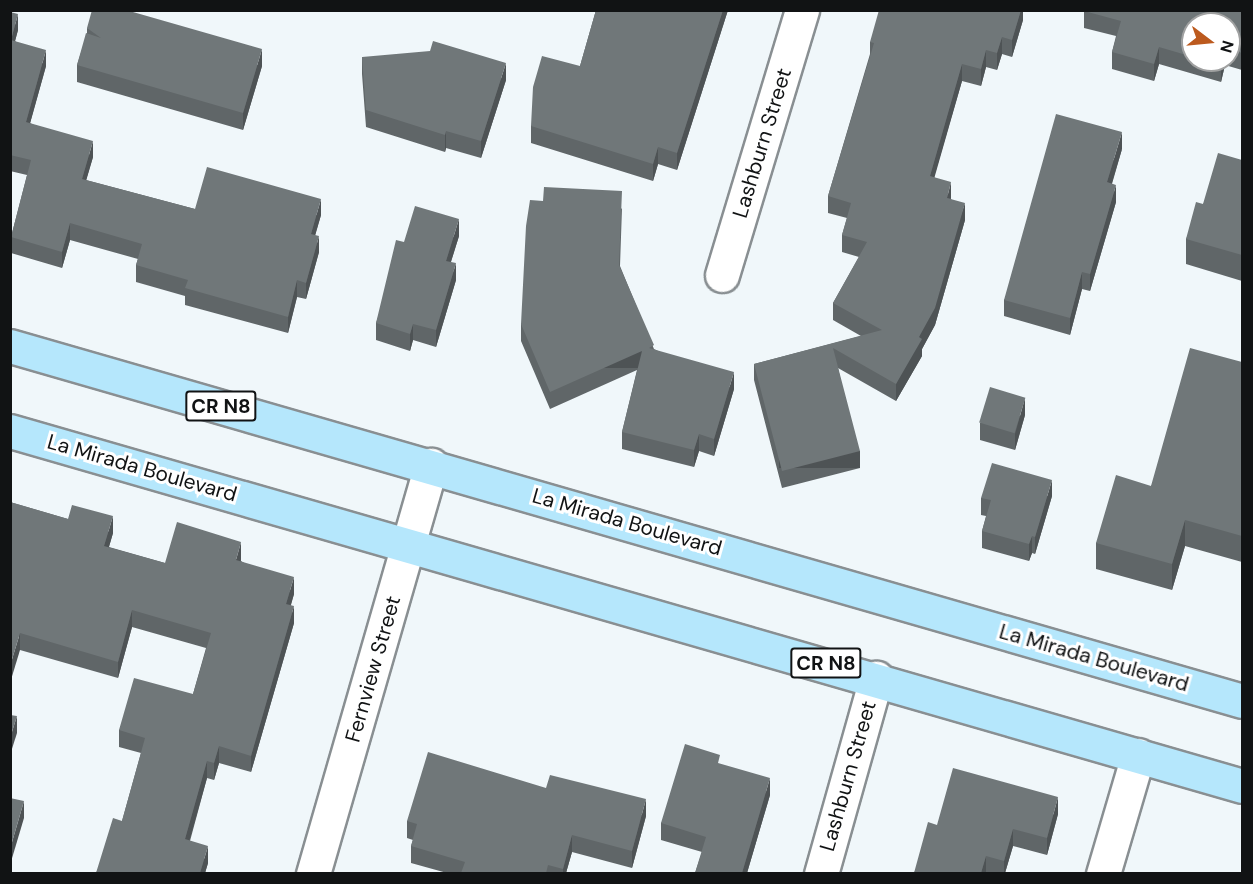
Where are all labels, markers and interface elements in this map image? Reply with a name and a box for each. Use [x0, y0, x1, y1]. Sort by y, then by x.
north arrow [1181, 12, 1241, 72]
text: N [1215, 38, 1239, 55]
street label: Lashburn Street [727, 65, 797, 221]
road number: CR N8 [185, 389, 257, 423]
street label: La Mirada Boulevard [44, 429, 240, 507]
street label: La Mirada Boulevard [529, 483, 725, 561]
street label: Fernview Street [340, 593, 406, 745]
street label: La Mirada Boulevard [996, 619, 1192, 697]
road number: CR N8 [790, 646, 862, 680]
street label: Lashburn Street [814, 698, 882, 854]

